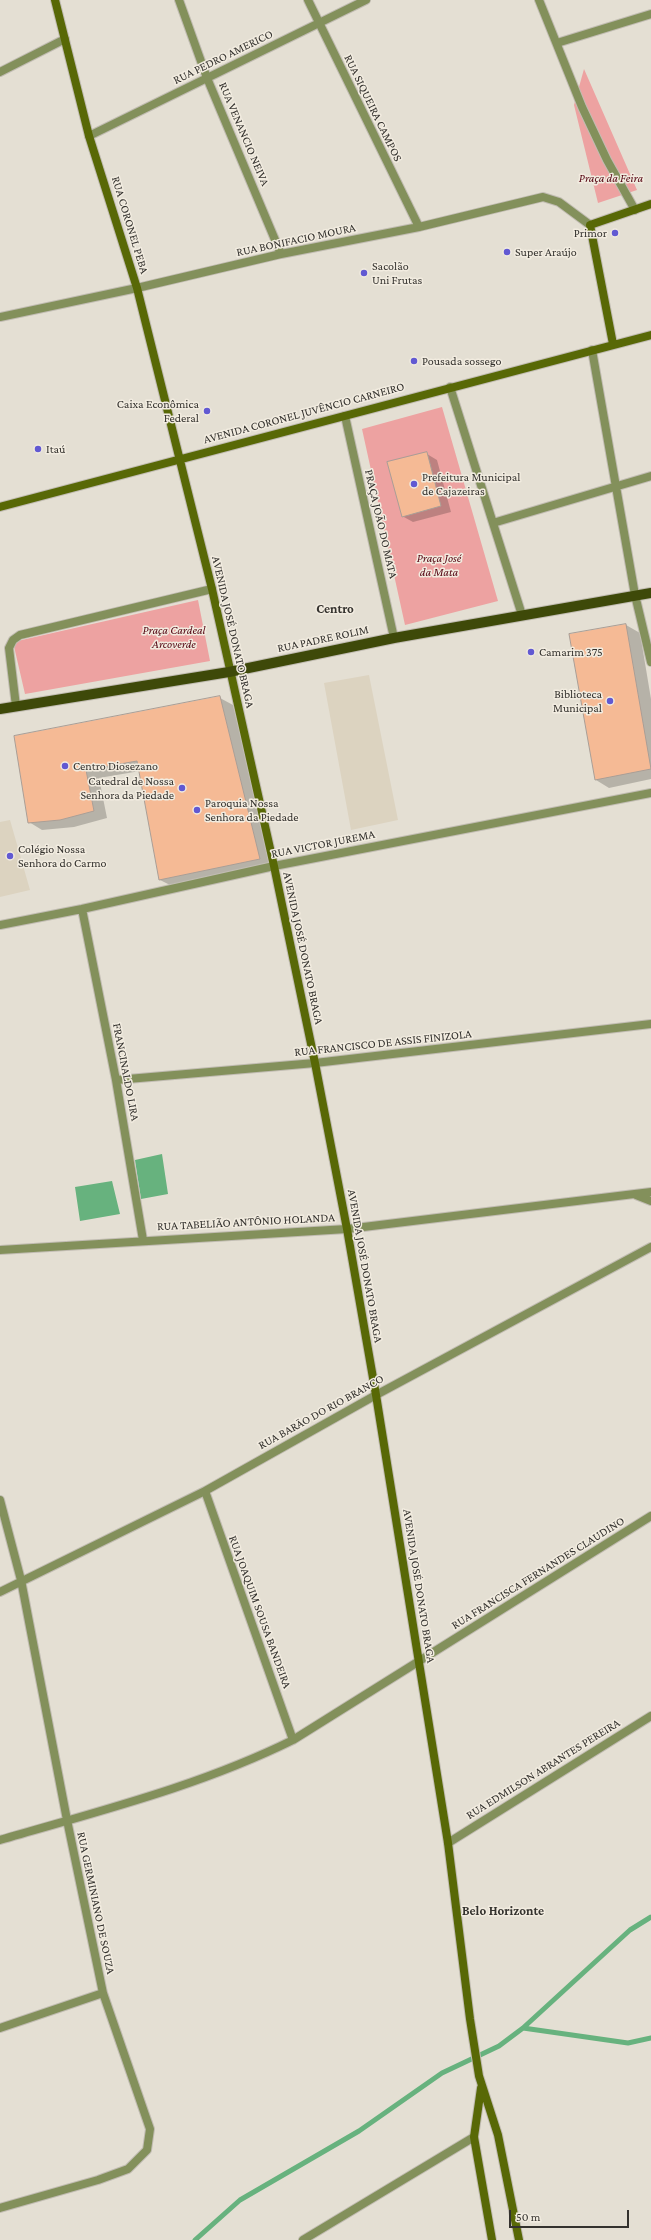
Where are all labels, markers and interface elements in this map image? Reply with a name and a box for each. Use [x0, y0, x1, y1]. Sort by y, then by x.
street label: RUA PEDRO AMERICO [171, 27, 275, 87]
street label: RUA SIQUEIRA CAMPOS [341, 52, 405, 164]
street label: RUA VENANCIO NEIVA [216, 80, 272, 188]
park label: Praça da Feira [579, 171, 643, 185]
street label: RUA CORONEL PEBA [108, 174, 152, 276]
street label: RUA BONIFACIO MOURA [235, 220, 357, 260]
place label: Primor [574, 226, 607, 240]
marker: Primor [610, 228, 620, 238]
place label: Super Araújo [515, 245, 577, 259]
marker: Super Araújo [502, 247, 512, 257]
place label: Sacolão Uni Frutas [372, 259, 422, 287]
marker: Sacolão Uni Frutas [359, 268, 369, 278]
place label: Pousada sossego [422, 354, 502, 368]
marker: Pousada sossego [409, 356, 419, 366]
street label: AVENIDA CORONEL JUVÊNCIO CARNEIRO [202, 379, 406, 447]
place label: Caixa Econômica Federal [117, 397, 199, 425]
marker: Caixa Econômica Federal [202, 406, 212, 416]
place label: Itaú [46, 442, 65, 456]
marker: Itaú [33, 444, 43, 454]
street label: PRAÇA JOÃO DO MATA [361, 468, 401, 580]
place label: Prefeitura Municipal de Cajazeiras [422, 470, 520, 498]
marker: Prefeitura Municipal de Cajazeiras [409, 479, 419, 489]
park label: Praça José da Mata [417, 551, 461, 579]
street label: AVENIDA JOSÉ DONATO BRAGA [208, 555, 258, 709]
district label: Centro [316, 601, 354, 617]
street label: RUA PADRE ROLIM [276, 622, 370, 656]
park label: Praça Cardeal Arcoverde [142, 623, 206, 651]
place label: Camarim 375 [539, 645, 603, 659]
marker: Camarim 375 [526, 647, 536, 657]
place label: Biblioteca Municipal [553, 687, 602, 715]
marker: Biblioteca Municipal [605, 696, 615, 706]
place label: Centro Diosezano [73, 759, 158, 773]
marker: Centro Diosezano [60, 761, 70, 771]
place label: Catedral de Nossa Senhora da Piedade [80, 774, 174, 802]
marker: Catedral de Nossa Senhora da Piedade [177, 783, 187, 793]
place label: Paroquia Nossa Senhora da Piedade [205, 796, 299, 824]
marker: Paroquia Nossa Senhora da Piedade [192, 805, 202, 815]
street label: RUA VICTOR JUREMA [270, 827, 376, 861]
place label: Colégio Nossa Senhora do Carmo [18, 842, 107, 870]
marker: Colégio Nossa Senhora do Carmo [5, 851, 15, 861]
street label: AVENIDA JOSÉ DONATO BRAGA [280, 870, 326, 1026]
street label: FRANCINALDO LIRA [109, 1022, 143, 1122]
street label: RUA FRANCISCO DE ASSIS FINIZOLA [294, 1027, 472, 1059]
street label: AVENIDA JOSÉ DONATO BRAGA [344, 1188, 386, 1344]
street label: RUA TABELIÃO ANTÔNIO HOLANDA [157, 1210, 335, 1234]
street label: RUA BARĀO DO RIO BRANCO [256, 1371, 386, 1453]
street label: AVENIDA JOSÉ DONATO BRAGA [400, 1508, 438, 1664]
street label: RUA FRANCISCA FERNANDES CLAUDINO [449, 1513, 627, 1633]
street label: RUA JOAQUIM SOUSA BANDEIRA [226, 1534, 294, 1690]
street label: RUA EDMILSON ABRANTES PEREIRA [463, 1716, 623, 1822]
street label: RUA GERMINIANO DE SOUZA [74, 1830, 118, 1976]
district label: Belo Horizonte [462, 1903, 544, 1919]
scale bar [511, 2202, 631, 2228]
text: 50 m [516, 2210, 540, 2224]

